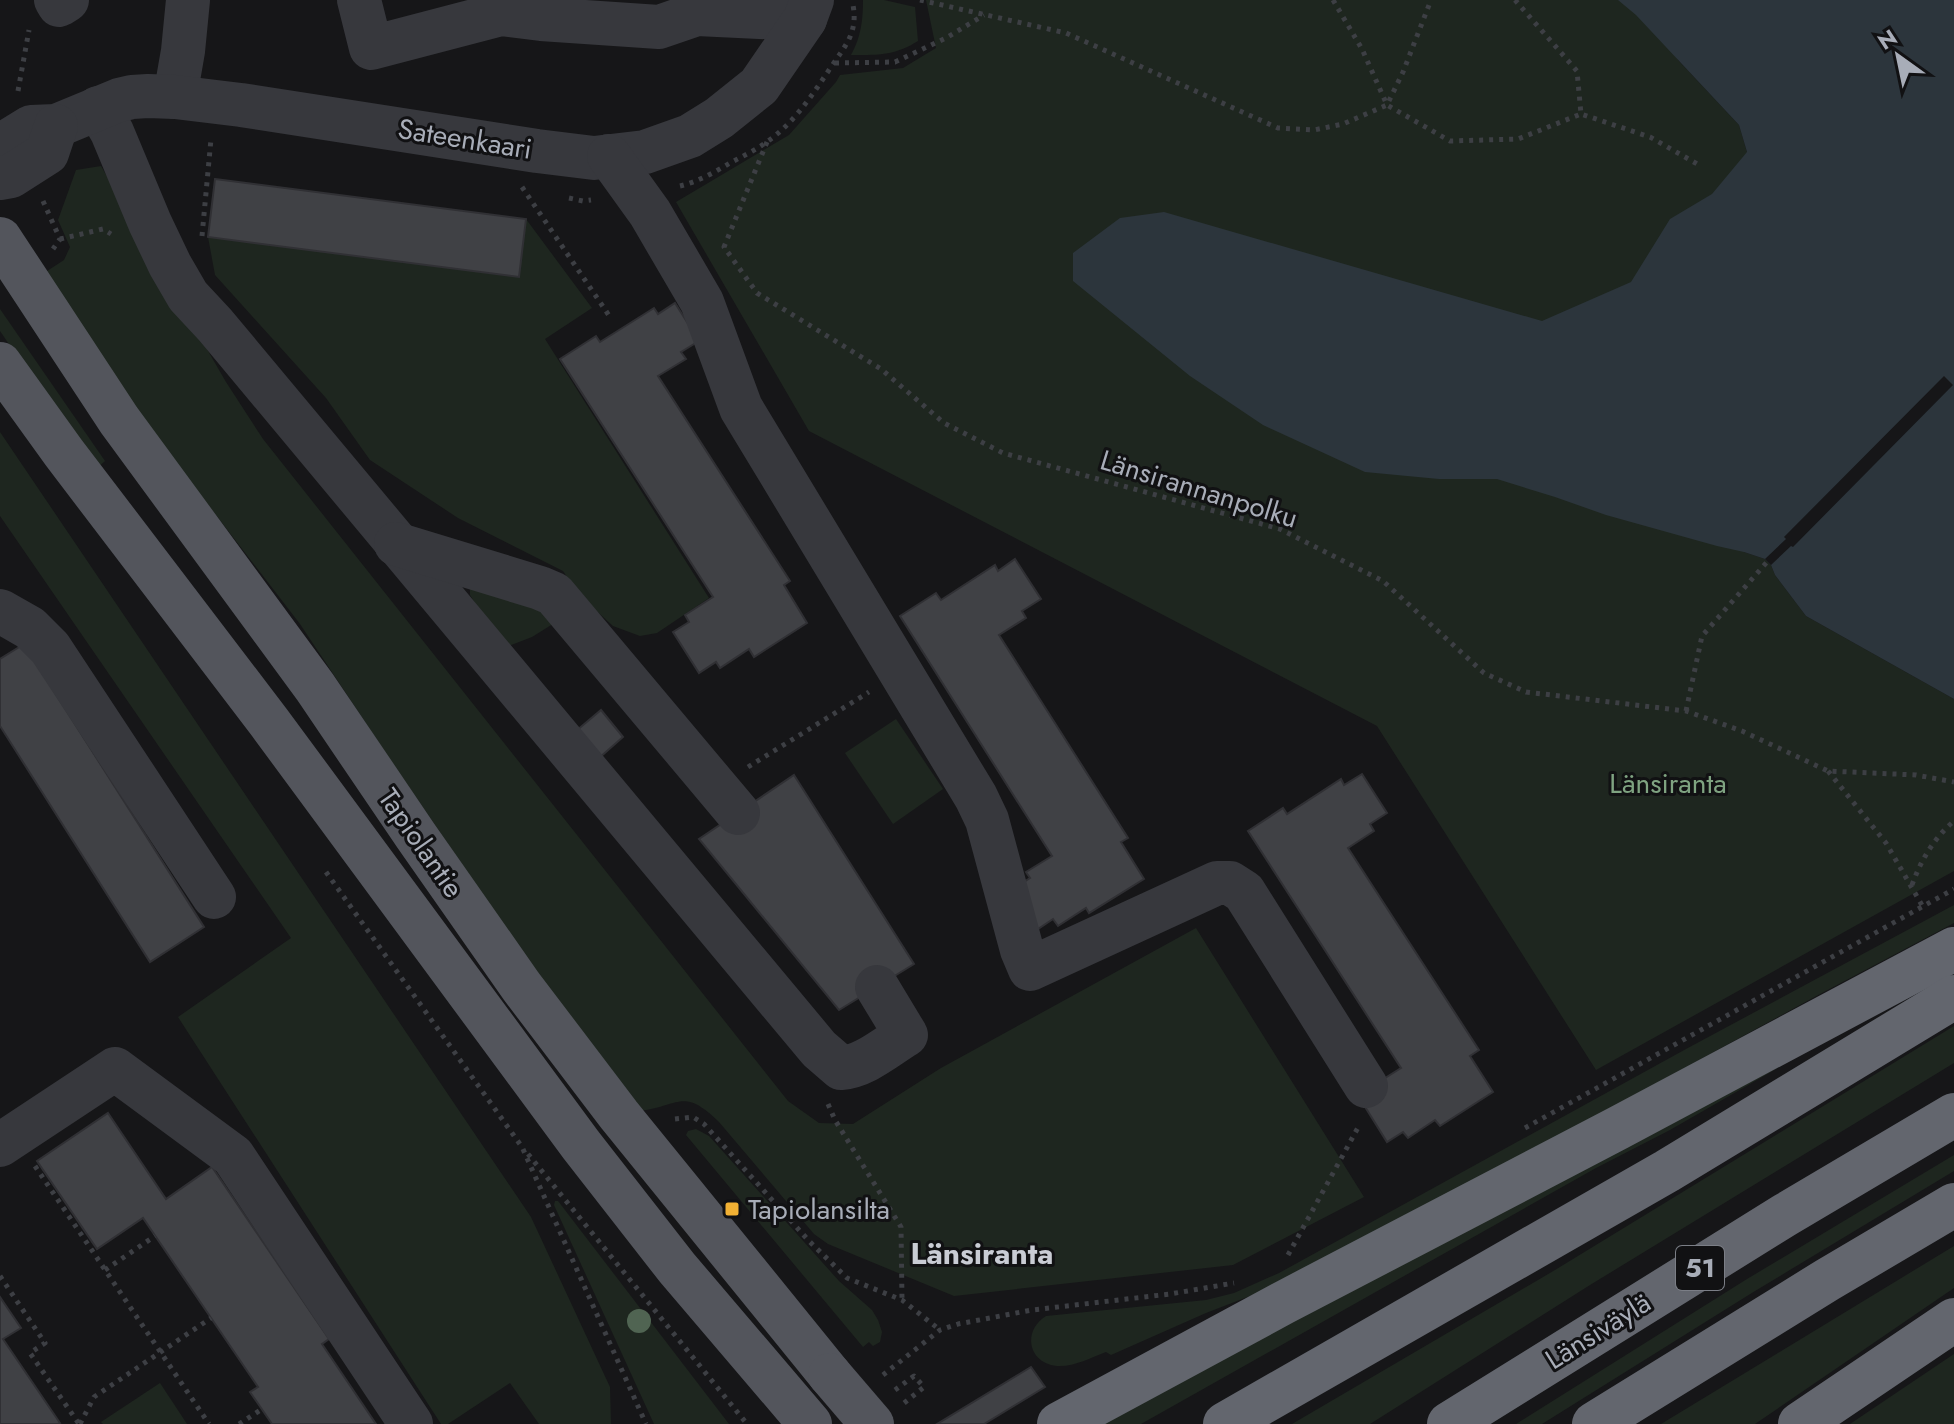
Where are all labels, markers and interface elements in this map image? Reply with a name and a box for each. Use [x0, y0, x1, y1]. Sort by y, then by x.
north arrow [1858, 16, 1938, 96]
text: N [1871, 21, 1903, 57]
street label: Sateenkaari [395, 108, 535, 170]
street label: Länsirannanpolku [1095, 439, 1303, 539]
park label: Länsiranta [1609, 763, 1727, 804]
street label: Tapiolantie [368, 780, 474, 906]
place label: Tapiolansilta [748, 1189, 890, 1230]
marker: Tapiolansilta [723, 1200, 741, 1218]
district label: Länsiranta [911, 1232, 1053, 1275]
road number: 51 [1676, 1246, 1724, 1290]
street label: Länsiväylä [1537, 1282, 1659, 1380]

